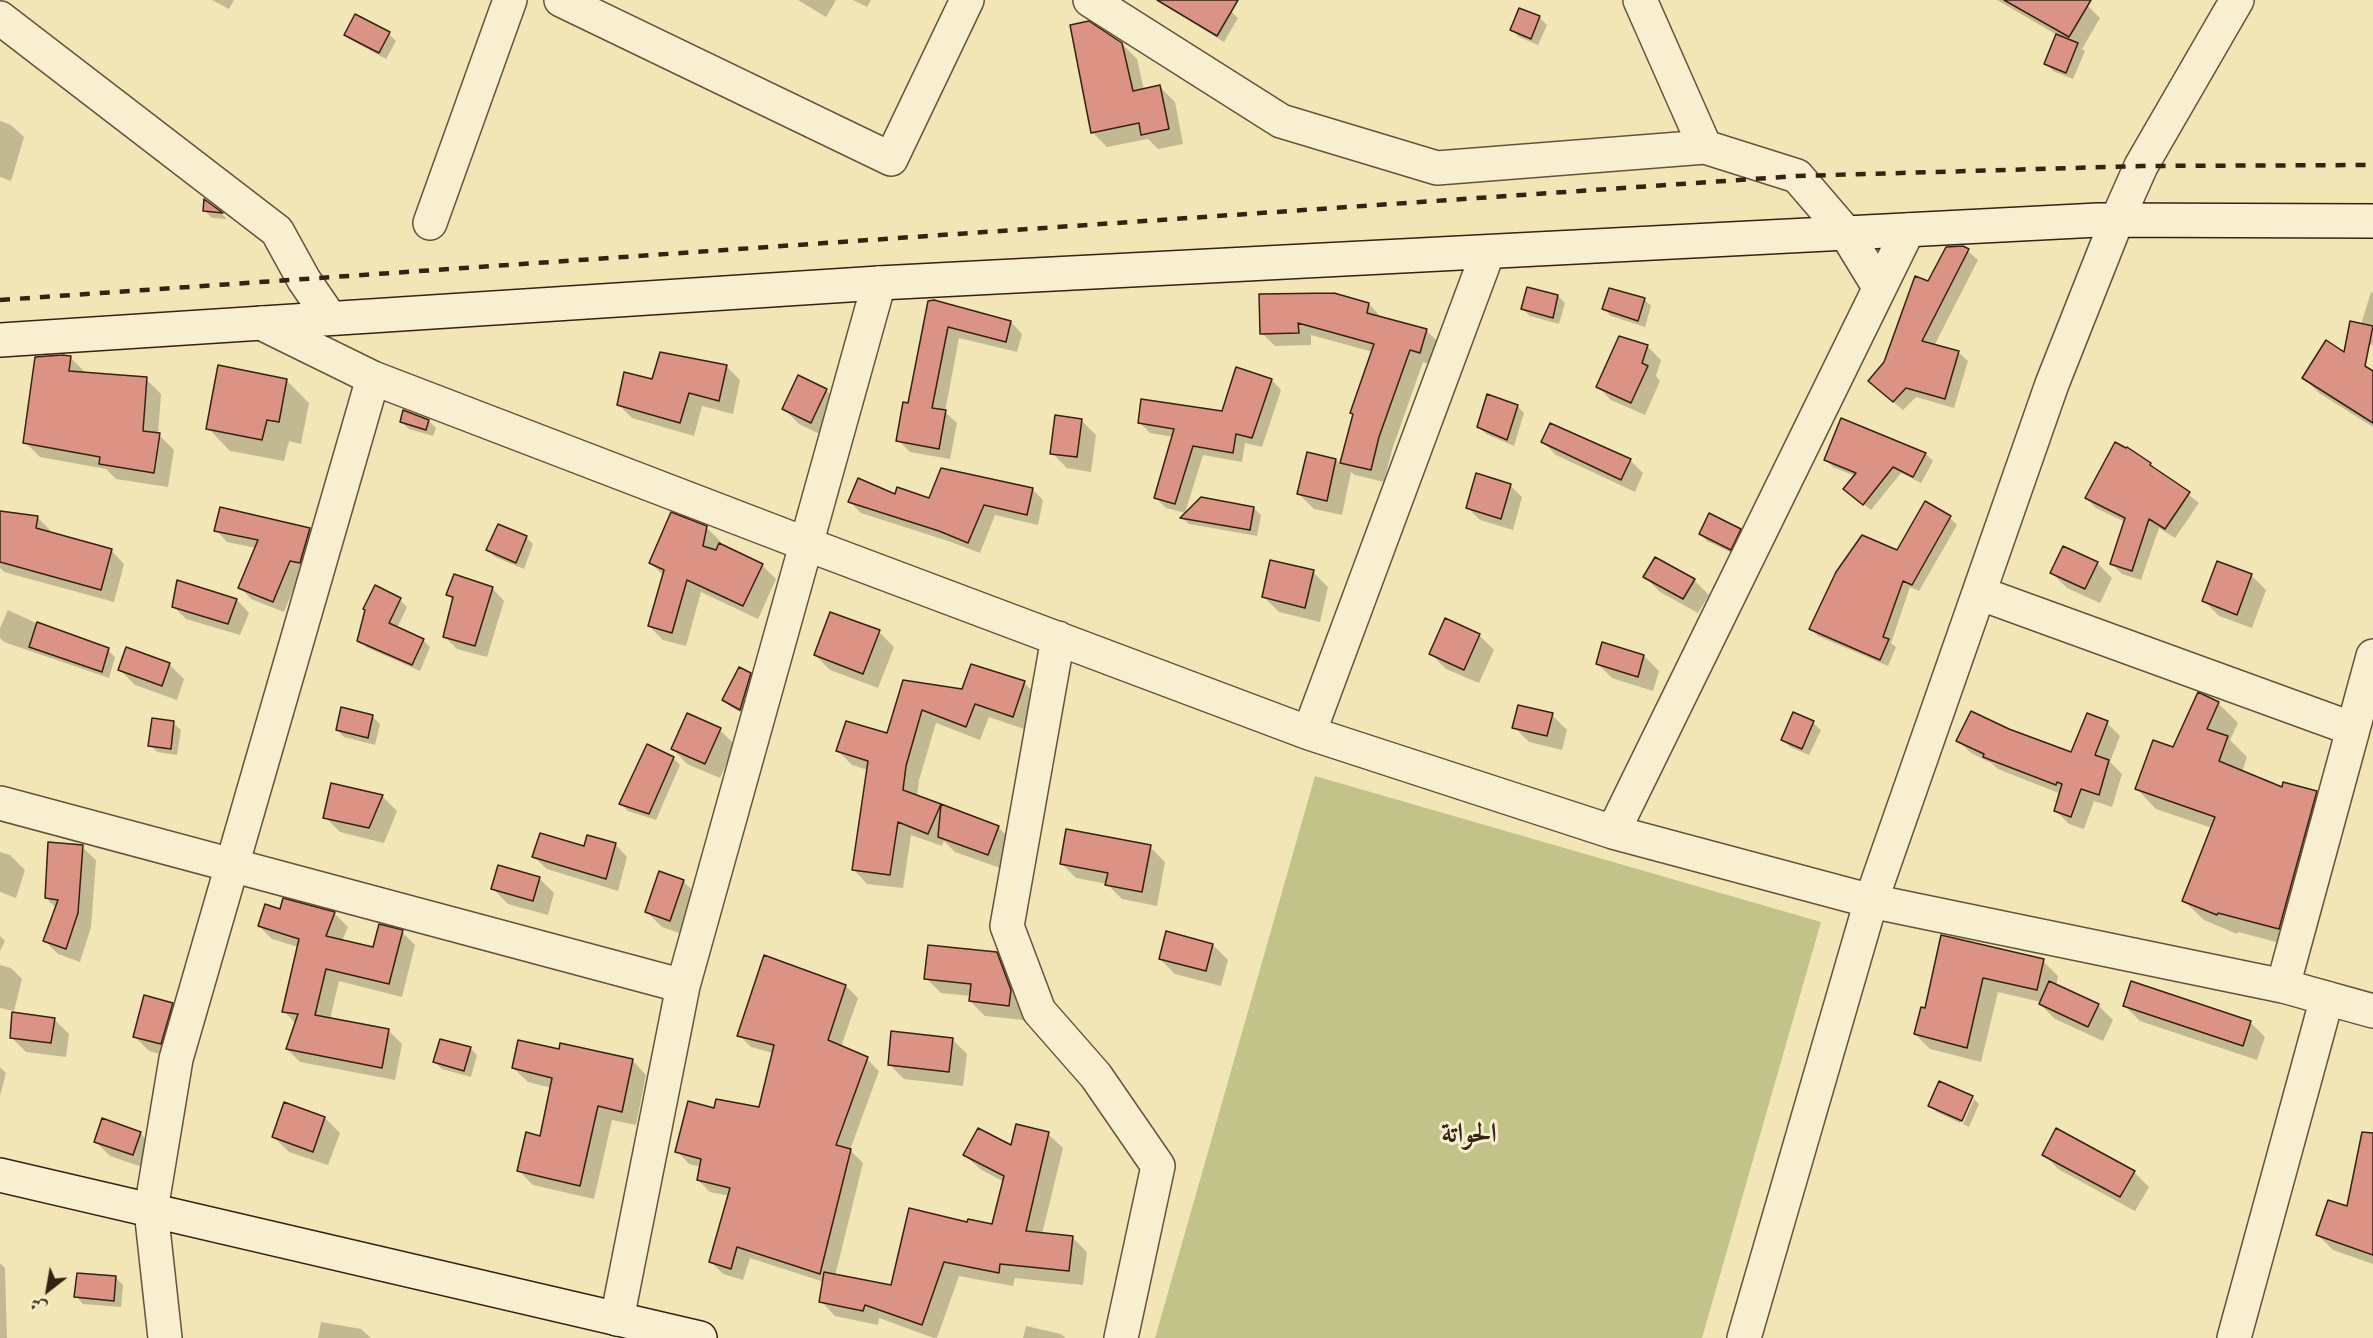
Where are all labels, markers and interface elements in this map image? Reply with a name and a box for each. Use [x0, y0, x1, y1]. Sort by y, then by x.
district label: الحواتة [1441, 1118, 1497, 1152]
north arrow [18, 1260, 78, 1320]
text: ش [27, 1294, 50, 1318]

